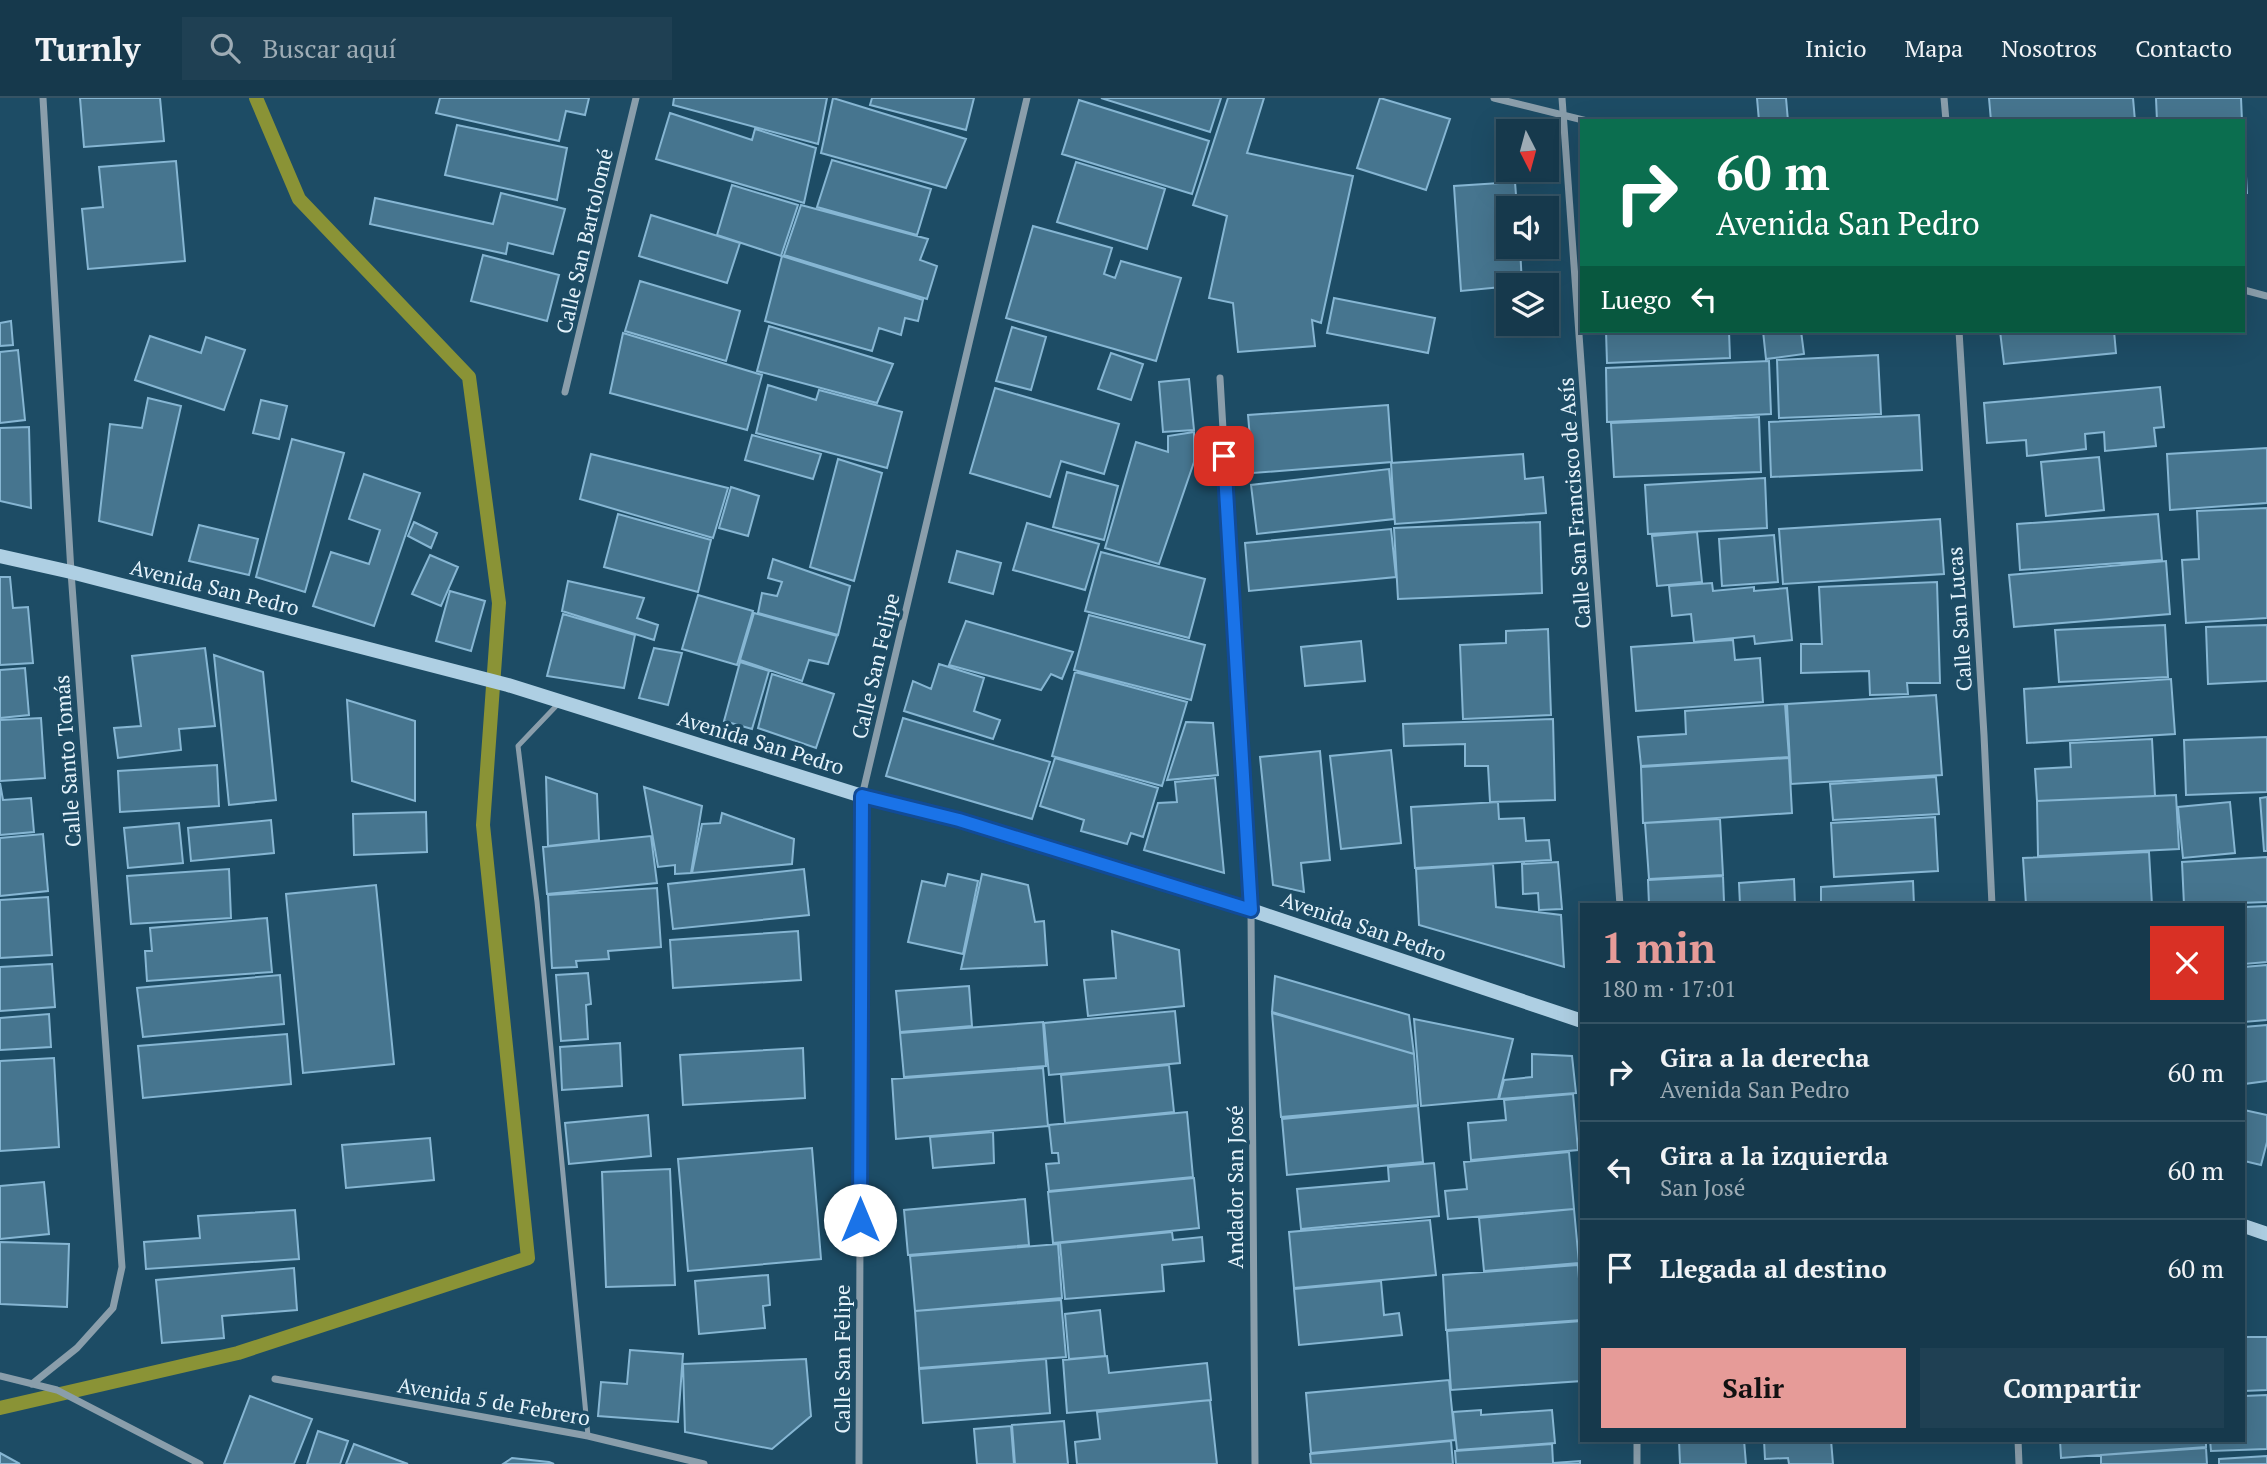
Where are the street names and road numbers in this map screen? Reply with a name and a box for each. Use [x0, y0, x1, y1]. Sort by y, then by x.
street label: Calle San Bartolomé [549, 146, 619, 336]
street label: Calle San Francisco de Asís [1551, 377, 1597, 629]
street label: Calle San Lucas [1940, 546, 1978, 692]
street label: Avenida San Pedro [128, 552, 302, 622]
street label: Calle San Felipe [845, 590, 905, 742]
street label: Calle Santo Tomás [47, 674, 87, 848]
street label: Avenida San Pedro [674, 703, 848, 781]
street label: Avenida San Pedro [1278, 885, 1450, 967]
street label: Andador San José [1221, 1105, 1249, 1269]
street label: Calle San Felipe [828, 1285, 856, 1433]
street label: Avenida 5 de Febrero [395, 1370, 593, 1432]

